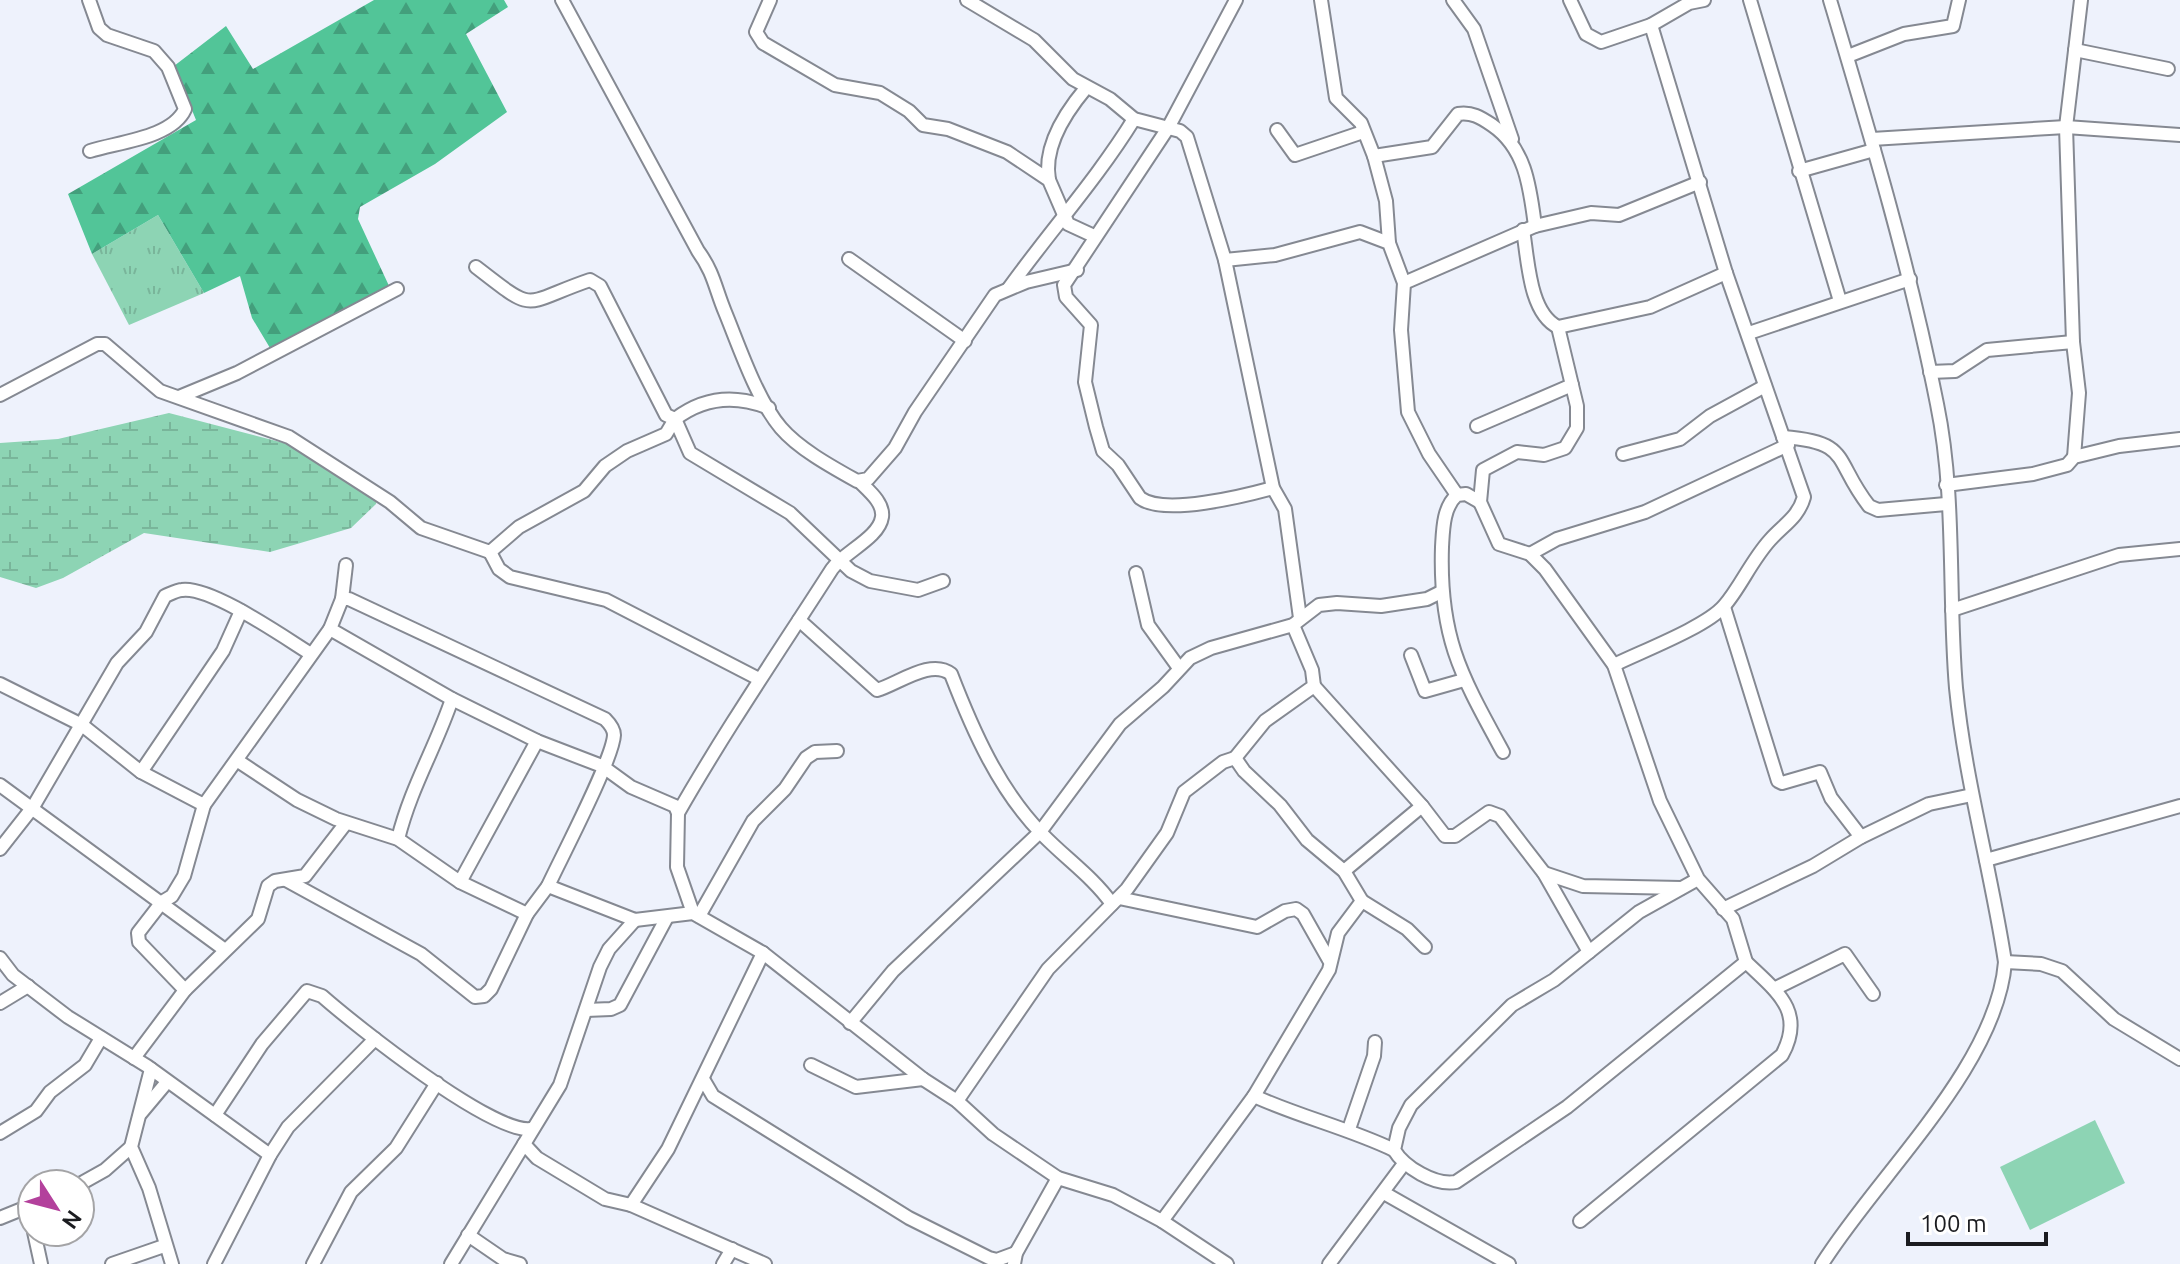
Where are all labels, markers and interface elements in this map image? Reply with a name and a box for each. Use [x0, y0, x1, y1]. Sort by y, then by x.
north arrow [16, 1168, 96, 1248]
scale bar [1908, 1196, 2046, 1246]
text: N [58, 1206, 88, 1234]
text: 100 m [1920, 1210, 1987, 1237]

